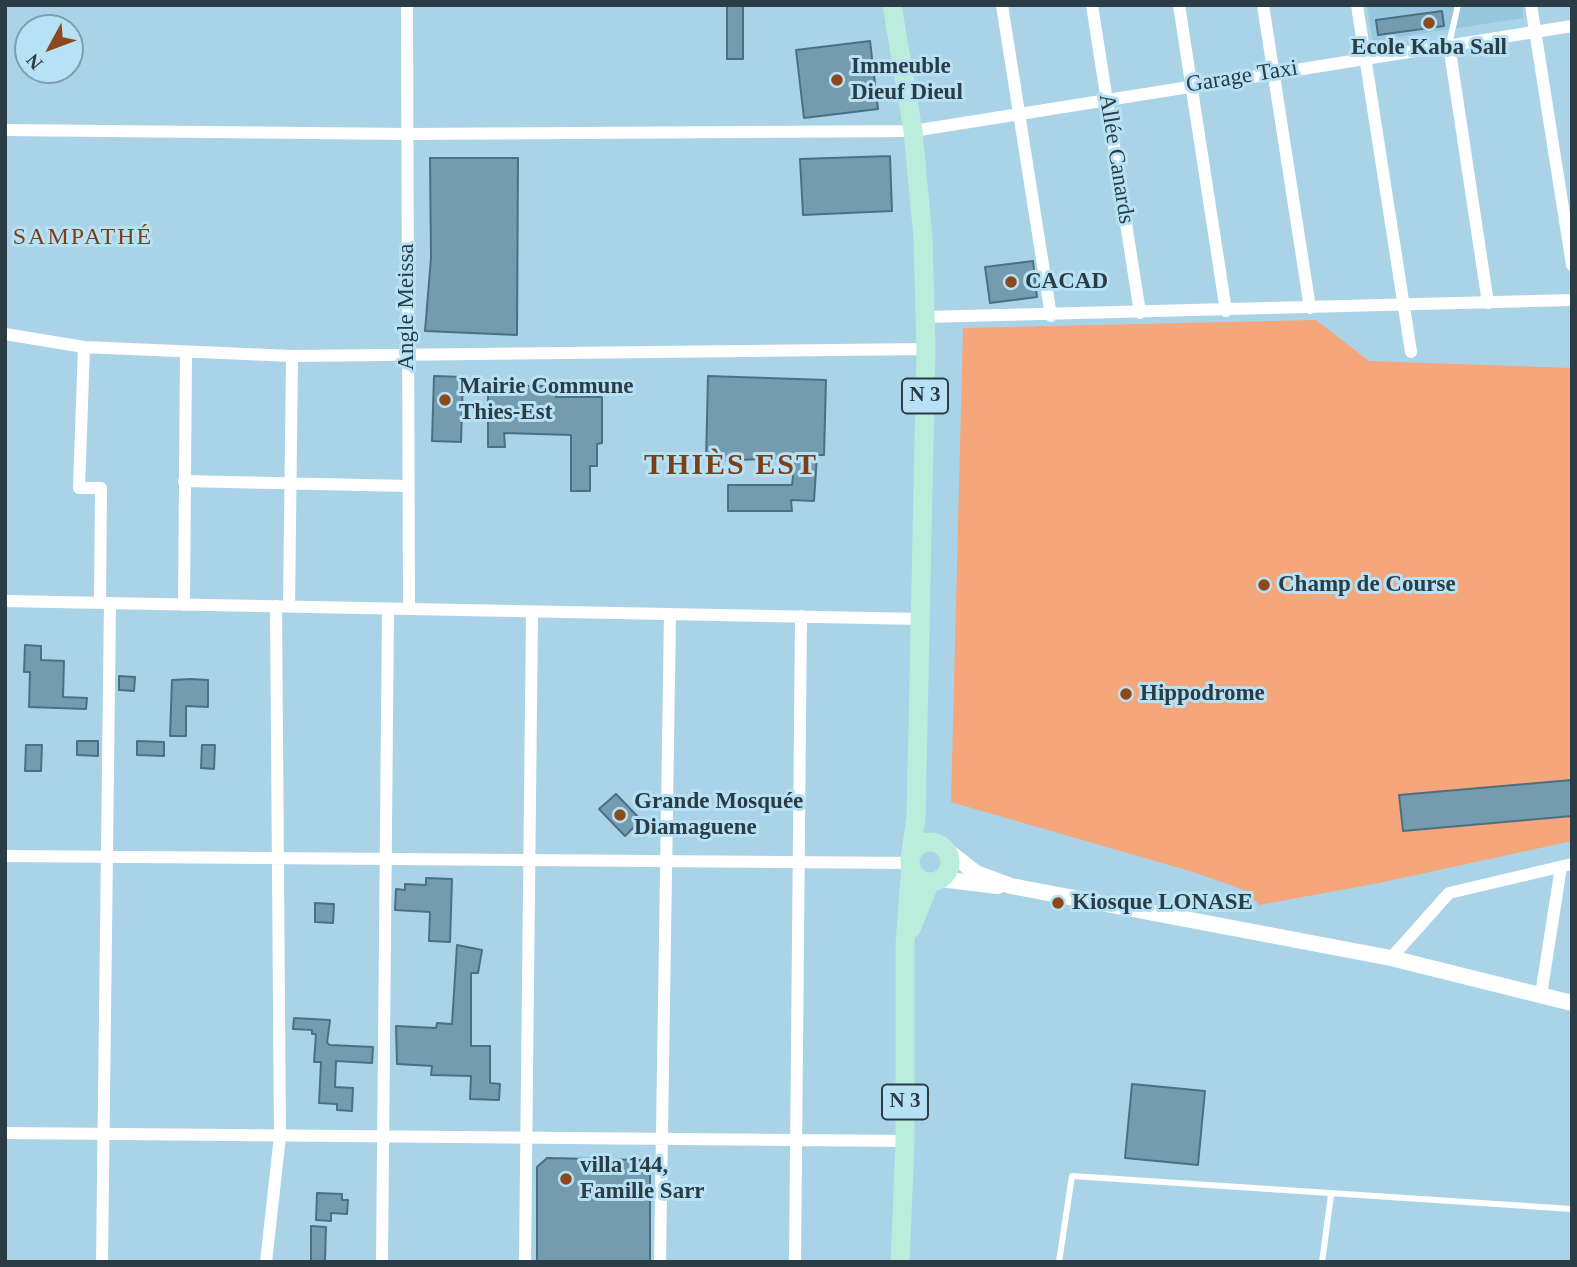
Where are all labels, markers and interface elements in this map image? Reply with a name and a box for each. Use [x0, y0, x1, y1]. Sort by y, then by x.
north arrow [14, 14, 84, 84]
marker: Ecole Kaba Sall [1421, 15, 1437, 31]
place label: Ecole Kaba Sall [1351, 34, 1507, 62]
text: N [22, 50, 47, 74]
place label: Immeuble Dieuf Dieul [851, 53, 963, 107]
street label: Garage Taxi [1184, 55, 1300, 99]
marker: Immeuble Dieuf Dieul [829, 72, 845, 88]
street label: Allée Canards [1092, 92, 1140, 226]
district label: SAMPATHÉ [14, 224, 152, 252]
street label: Angle Meissa [393, 243, 421, 371]
place label: CACAD [1025, 268, 1108, 296]
marker: CACAD [1003, 274, 1019, 290]
place label: Mairie Commune Thies-Est [459, 373, 633, 427]
road number: N 3 [902, 378, 948, 414]
marker: Mairie Commune Thies-Est [437, 392, 453, 408]
district label: THIÈS EST [645, 448, 817, 484]
place label: Champ de Course [1278, 571, 1456, 599]
marker: Champ de Course [1256, 577, 1272, 593]
place label: Hippodrome [1140, 680, 1265, 708]
marker: Hippodrome [1118, 686, 1134, 702]
place label: Grande Mosquée Diamaguene [634, 788, 803, 842]
marker: Grande Mosquée Diamaguene [612, 807, 628, 823]
place label: Kiosque LONASE [1072, 889, 1253, 917]
marker: Kiosque LONASE [1050, 895, 1066, 911]
road number: N 3 [882, 1084, 928, 1120]
place label: villa 144, Famille Sarr [580, 1152, 705, 1206]
marker: villa 144, Famille Sarr [558, 1171, 574, 1187]

